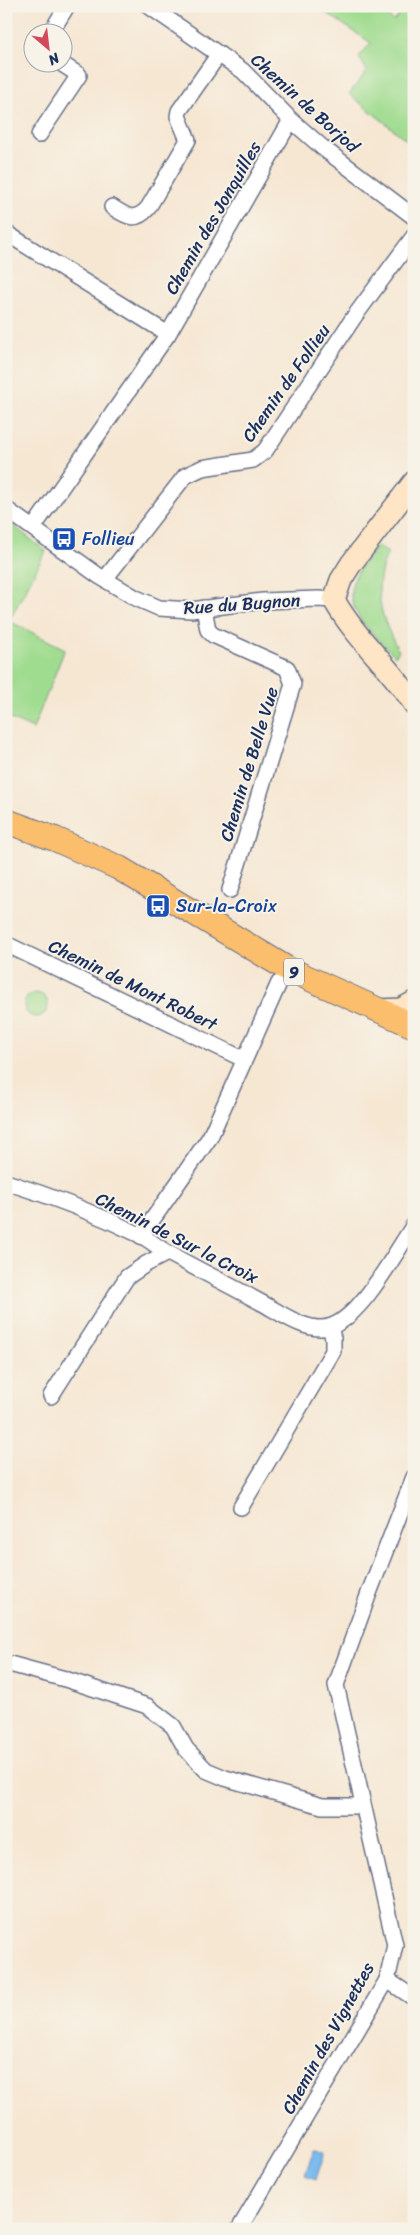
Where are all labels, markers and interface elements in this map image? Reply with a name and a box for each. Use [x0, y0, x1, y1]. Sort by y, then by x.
north arrow [22, 22, 72, 72]
text: N [43, 45, 65, 72]
street label: Chemin de Borjod [243, 45, 368, 162]
street label: Chemin des Jonquilles [156, 135, 270, 301]
street label: Chemin de Follieu [233, 317, 339, 449]
place label: Follieu [82, 523, 135, 555]
bus stop icon: Follieu [51, 526, 77, 552]
street label: Rue du Bugnon [183, 584, 302, 624]
street label: Chemin de Belle Vue [210, 683, 288, 845]
place label: Sur-la-Croix [176, 890, 278, 922]
bus stop icon: Sur-la-Croix [145, 893, 171, 919]
street label: Chemin de Mont Robert [43, 930, 224, 1040]
road number: 9 [284, 959, 304, 986]
street label: Chemin de Sur la Croix [90, 1183, 265, 1293]
street label: Chemin des Vignettes [273, 1955, 384, 2120]

